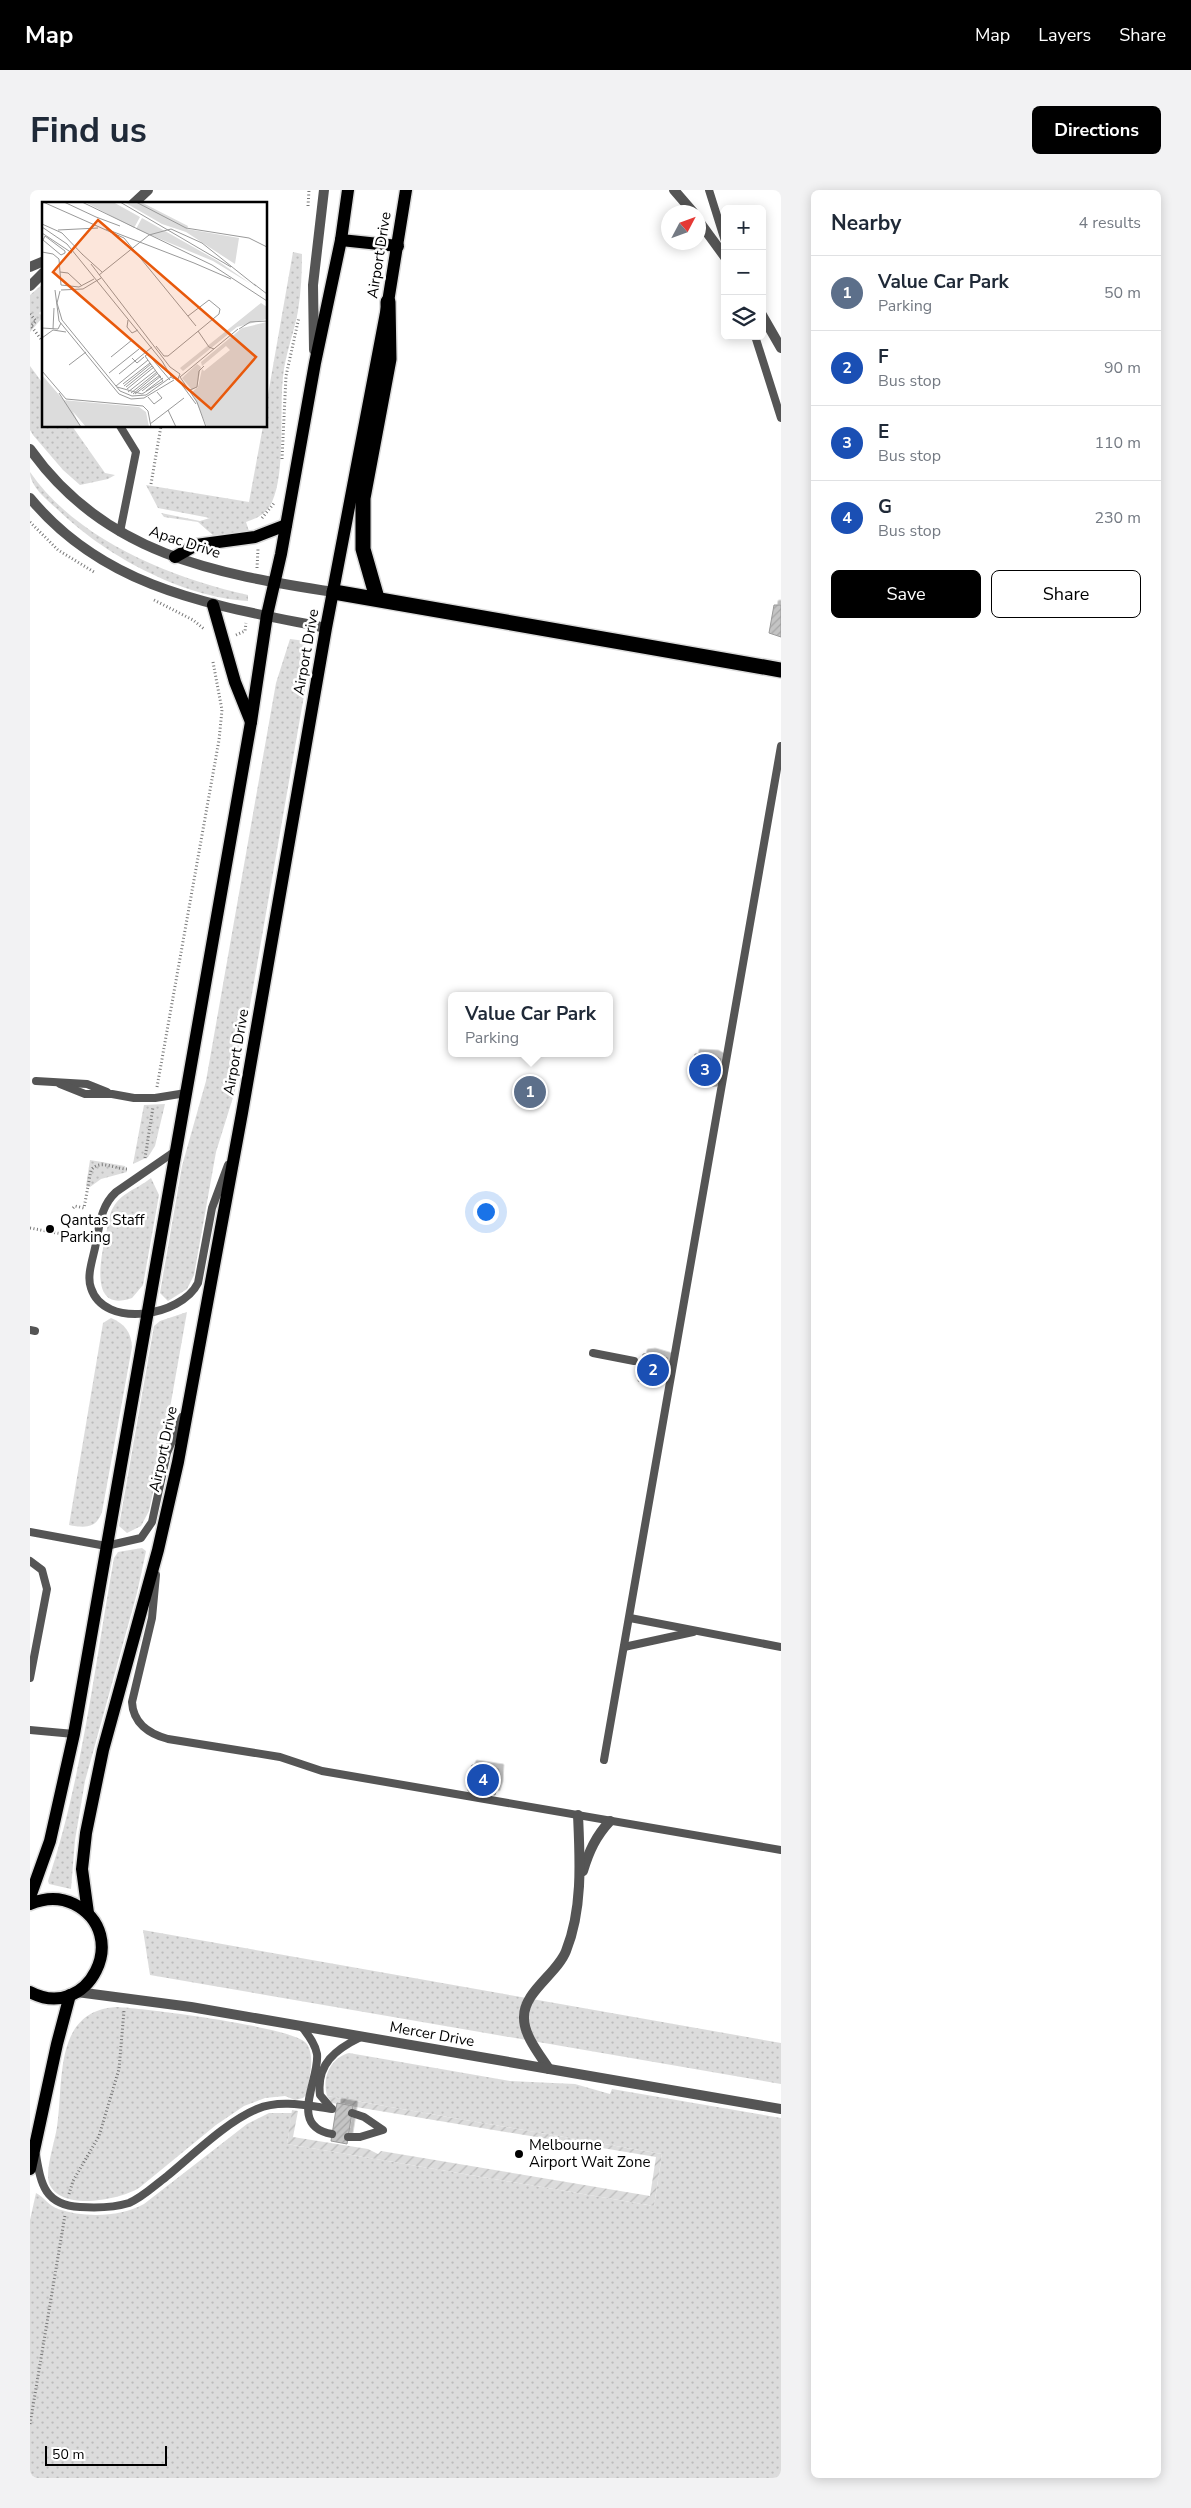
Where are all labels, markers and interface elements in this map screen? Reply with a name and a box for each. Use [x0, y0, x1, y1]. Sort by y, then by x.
text: Map [25, 19, 73, 51]
text: Map [975, 23, 1010, 47]
text: Layers [1038, 23, 1091, 47]
text: Share [1119, 23, 1166, 47]
button: Directions [1032, 106, 1161, 154]
text: Find us [30, 107, 147, 154]
inset map [42, 202, 268, 428]
north arrow [661, 205, 706, 250]
map controls [721, 205, 766, 340]
button: + [721, 205, 766, 250]
text: Nearby [831, 209, 901, 237]
street label: Airport Drive [362, 210, 396, 300]
text: 4 results [1079, 212, 1141, 234]
button: − [721, 250, 766, 295]
text: Value Car Park [878, 269, 1009, 295]
text: 1 [842, 282, 852, 304]
text: 50 m [1104, 282, 1141, 304]
button: layers [721, 295, 766, 340]
text: Parking [878, 295, 932, 317]
text: F [878, 344, 889, 370]
text: 2 [842, 357, 852, 379]
text: 90 m [1104, 357, 1141, 379]
text: Bus stop [878, 370, 941, 392]
text: E [878, 419, 889, 445]
text: 3 [842, 432, 852, 454]
text: 110 m [1094, 432, 1141, 454]
text: Bus stop [878, 445, 941, 467]
text: G [878, 494, 892, 520]
text: 4 [842, 507, 852, 529]
text: 230 m [1094, 507, 1141, 529]
text: Bus stop [878, 520, 941, 542]
street label: Apac Drive [147, 521, 223, 563]
button: Save [831, 570, 981, 618]
button: Share [991, 570, 1141, 618]
street label: Airport Drive [289, 607, 323, 697]
popup [448, 992, 613, 1057]
text: Value Car Park [465, 1001, 596, 1027]
street label: Airport Drive [219, 1007, 253, 1097]
text: Parking [465, 1027, 519, 1049]
pin: 3 [689, 1051, 721, 1089]
pin: 1 [514, 1073, 546, 1111]
your location [473, 1199, 499, 1225]
place label: Qantas Staff Parking [60, 1210, 145, 1247]
marker: Qantas Staff Parking [44, 1223, 56, 1235]
pin: 2 [637, 1351, 669, 1389]
street label: Airport Drive [144, 1404, 182, 1494]
pin: 4 [467, 1761, 499, 1799]
street label: Mercer Drive [388, 2017, 476, 2051]
place label: Melbourne Airport Wait Zone [529, 2135, 650, 2172]
marker: Melbourne Airport Wait Zone [513, 2148, 525, 2160]
scale bar [45, 2443, 168, 2466]
text: 50 m [52, 2445, 84, 2464]

